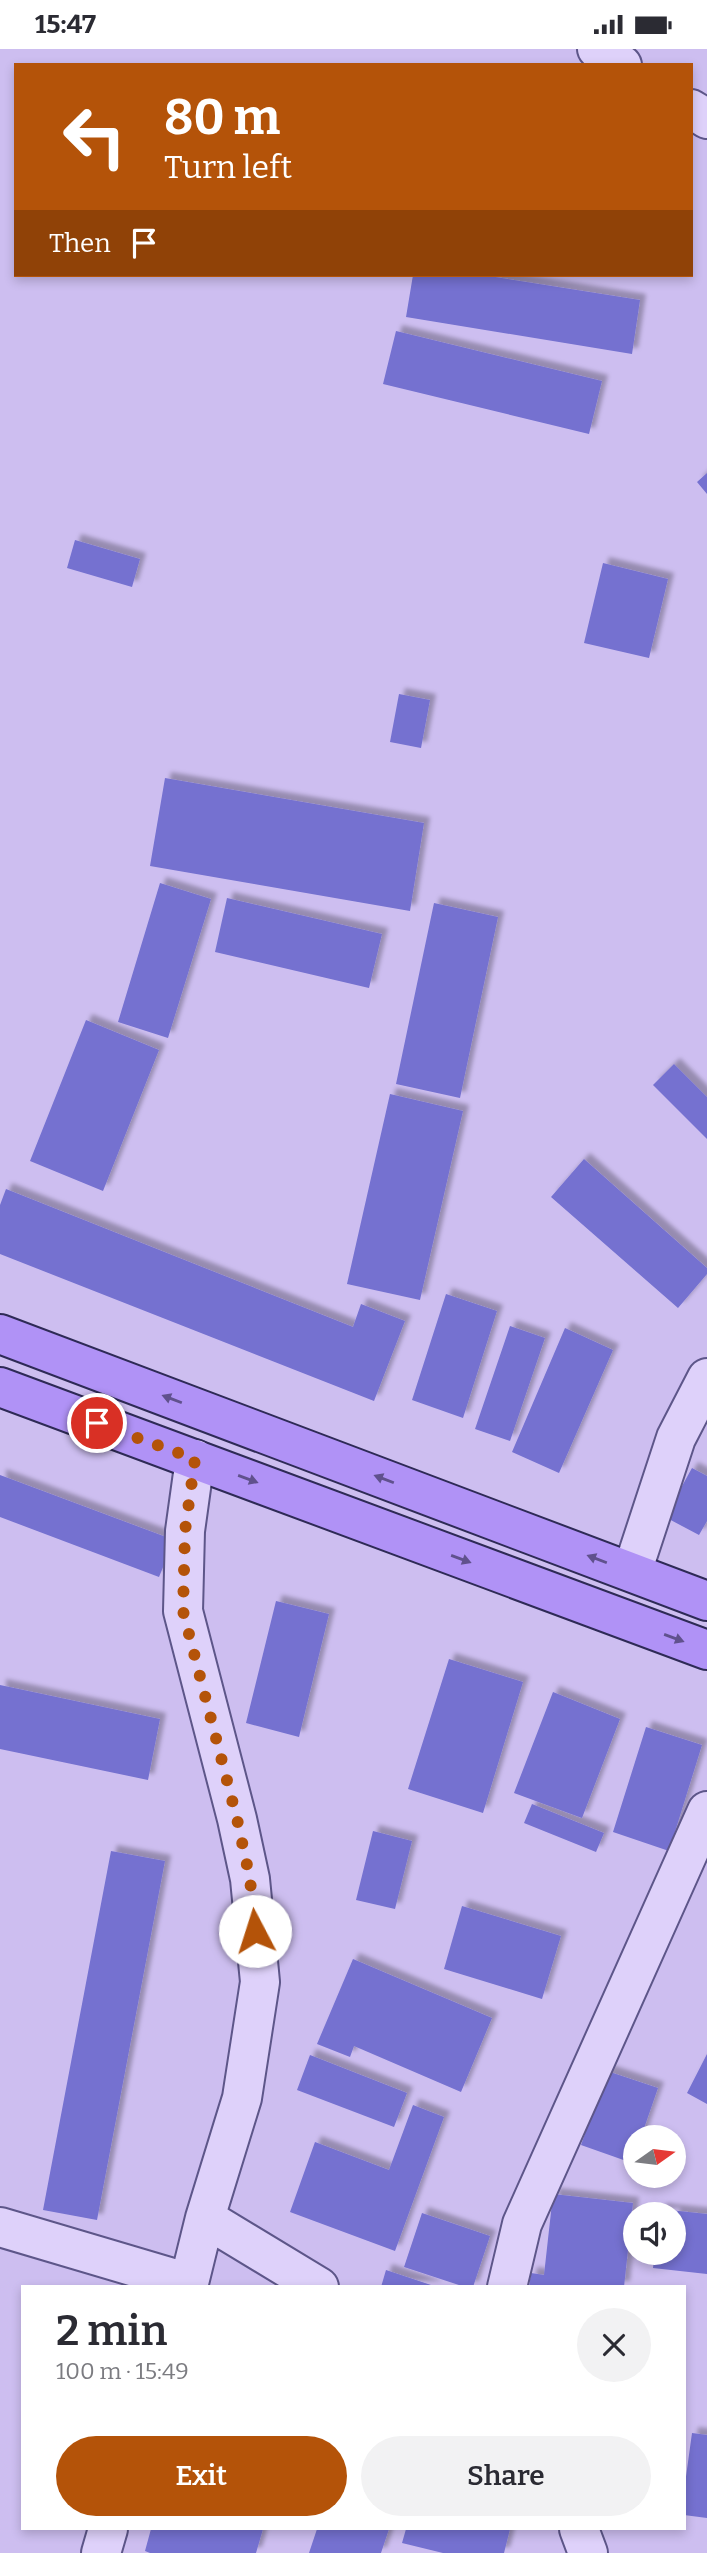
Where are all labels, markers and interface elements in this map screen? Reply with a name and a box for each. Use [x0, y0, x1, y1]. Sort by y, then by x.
text: 15:47 [35, 9, 96, 40]
text: 80 m [164, 88, 280, 147]
icon: left [49, 91, 140, 182]
text: Turn left [164, 148, 292, 186]
icon: arrive [125, 224, 163, 262]
text: Then [49, 228, 111, 259]
pin [67, 1393, 127, 1453]
one-way arrow [161, 1393, 182, 1404]
icon: arrive [78, 1404, 116, 1442]
one-way arrow [374, 1473, 395, 1484]
one-way arrow [237, 1474, 258, 1485]
one-way arrow [450, 1553, 471, 1564]
one-way arrow [587, 1553, 608, 1564]
one-way arrow [664, 1633, 685, 1644]
position arrow [218, 1894, 292, 1968]
north arrow [623, 2125, 686, 2187]
map controls [623, 2125, 686, 2265]
button: sound [623, 2202, 686, 2265]
text: 2 min [56, 2306, 167, 2356]
button: close [577, 2308, 651, 2382]
text: 100 m · 15:49 [56, 2357, 189, 2385]
button: Exit [56, 2436, 347, 2516]
button: Share [361, 2436, 651, 2516]

